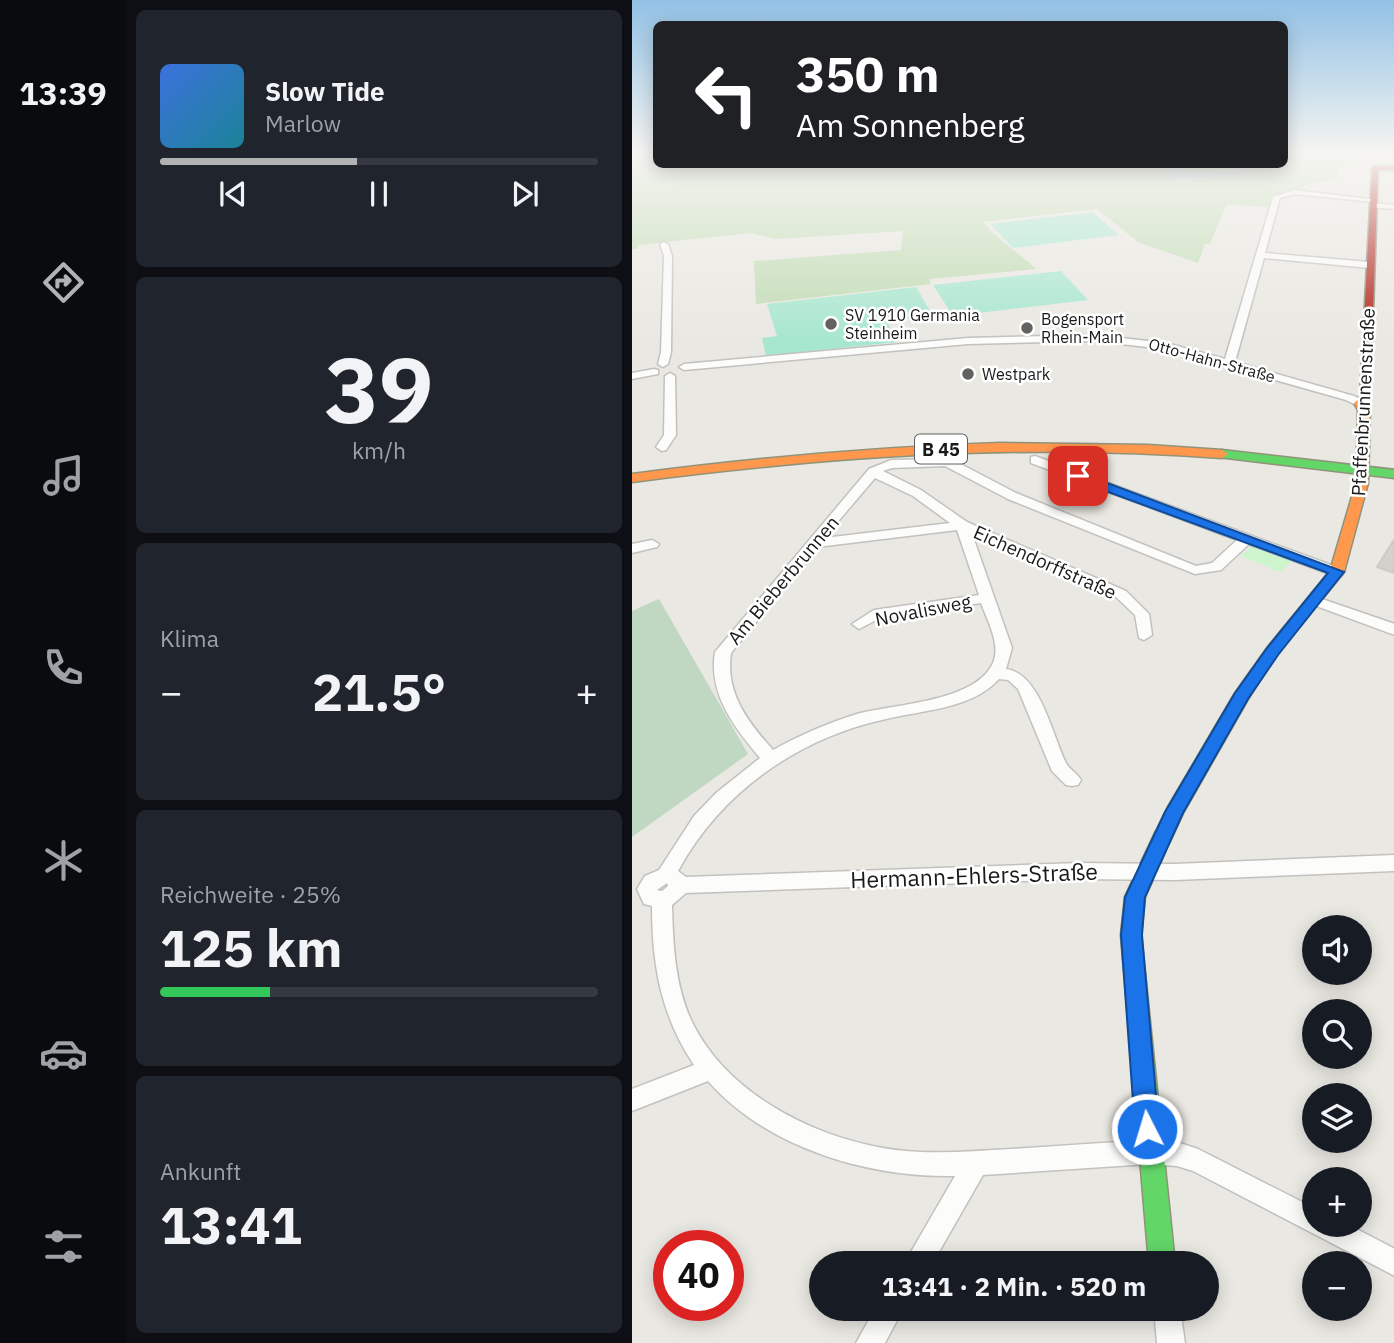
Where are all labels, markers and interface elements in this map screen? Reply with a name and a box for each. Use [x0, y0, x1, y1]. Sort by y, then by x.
text: 350 m [796, 42, 940, 105]
icon: left [681, 49, 772, 140]
text: 13:39 [19, 72, 107, 114]
text: Slow Tide [265, 74, 385, 108]
text: Am Sonnenberg [796, 104, 1025, 146]
text: Marlow [265, 108, 341, 138]
icon: previous [214, 175, 252, 213]
icon: pause [360, 175, 398, 213]
icon: next [506, 175, 544, 213]
icon: directions [39, 258, 88, 307]
place label: SV 1910 Germania Steinheim [845, 305, 980, 343]
street label: Pfaffenbrunnenstraße [1346, 307, 1380, 497]
place label: Bogensport Rhein-Main [1041, 309, 1124, 347]
marker: SV 1910 Germania Steinheim [823, 316, 839, 332]
marker: Bogensport Rhein-Main [1019, 320, 1035, 336]
text: 39 [324, 330, 434, 448]
street label: Otto-Hahn-Straße [1147, 333, 1278, 387]
place label: Westpark [982, 364, 1051, 384]
marker: Westpark [960, 366, 976, 382]
road number: B 45 [915, 434, 967, 463]
text: km/h [352, 435, 406, 465]
pin [1048, 446, 1108, 506]
icon: music [39, 451, 88, 500]
icon: arrive [1059, 457, 1097, 495]
street label: Am Bieberbrunnen [722, 511, 844, 649]
street label: Eichendorffstraße [970, 520, 1120, 604]
street label: Novalisweg [873, 589, 973, 631]
text: Klima [160, 623, 219, 653]
icon: phone [39, 643, 88, 692]
text: 21.5° [312, 658, 446, 725]
text: − [160, 667, 183, 716]
text: + [575, 667, 598, 716]
icon: climate [39, 836, 88, 885]
street label: Hermann-Ehlers-Straße [850, 856, 1098, 894]
text: Reichweite · 25% [160, 879, 341, 909]
text: 125 km [160, 914, 342, 981]
map controls [1302, 915, 1372, 1321]
button: sound [1302, 915, 1372, 985]
button: search [1302, 999, 1372, 1069]
icon: car [39, 1029, 88, 1078]
button: layers [1302, 1083, 1372, 1153]
position arrow [1110, 1092, 1184, 1166]
text: Ankunft [160, 1156, 241, 1186]
button: + [1302, 1167, 1372, 1237]
text: 13:41 [160, 1191, 302, 1258]
icon: filters [39, 1222, 88, 1271]
speed limit sign: 40 [653, 1230, 744, 1321]
button: − [1302, 1251, 1372, 1321]
text: 13:41 · 2 Min. · 520 m [882, 1269, 1146, 1303]

